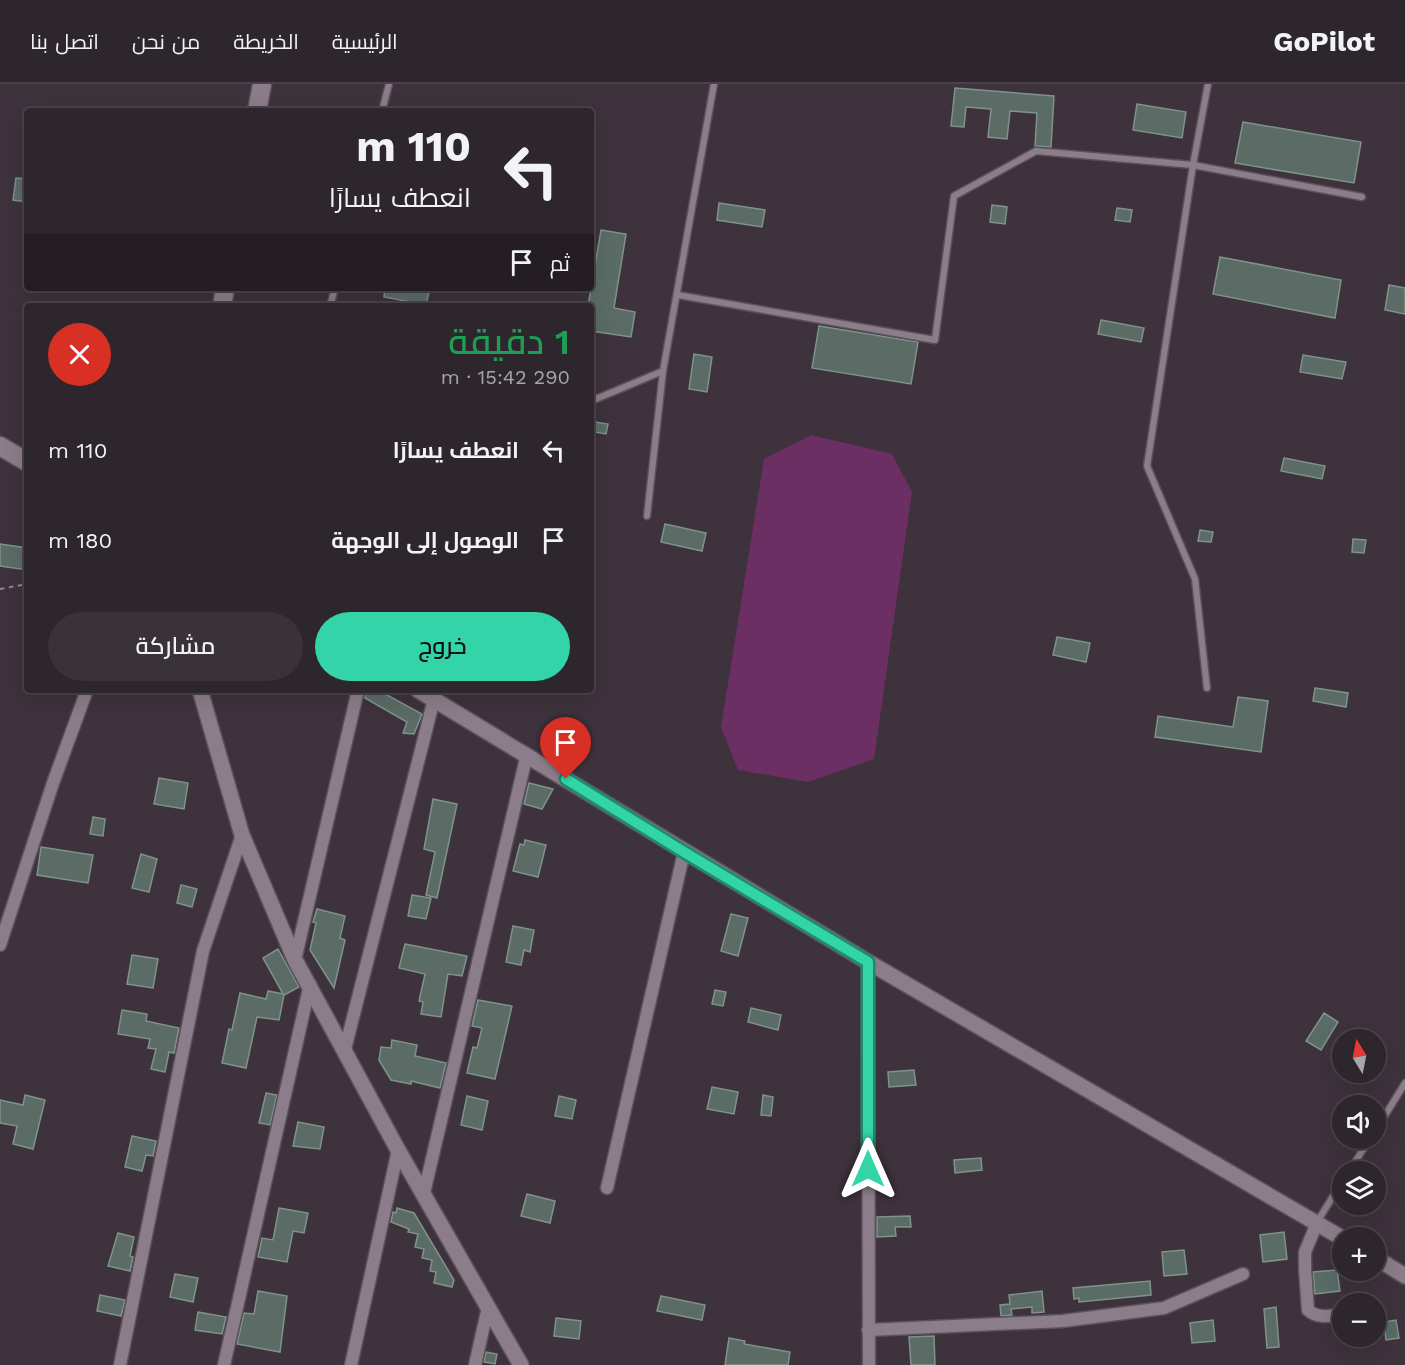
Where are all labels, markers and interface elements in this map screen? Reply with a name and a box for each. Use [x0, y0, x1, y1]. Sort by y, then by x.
text: GoPilot [1273, 25, 1375, 58]
text: اتصل بنا [30, 29, 99, 54]
text: من نحن [132, 29, 200, 54]
text: الخريطة [233, 29, 299, 54]
text: الرئيسية [332, 29, 398, 54]
text: 110 m [356, 122, 471, 171]
icon: left [492, 132, 570, 210]
text: انعطف يسارًا [329, 182, 471, 214]
icon: arrive [505, 246, 538, 279]
text: ثم [550, 251, 570, 276]
text: 1 دقيقة [448, 321, 570, 363]
button: close [48, 323, 111, 386]
text: 290 m · 15:42 [441, 365, 570, 389]
icon: left [537, 434, 570, 467]
text: 110 m [48, 438, 107, 463]
text: انعطف يسارًا [393, 438, 519, 463]
icon: arrive [537, 524, 570, 557]
text: 180 m [48, 528, 112, 553]
text: الوصول إلى الوجهة [331, 528, 519, 553]
button: مشاركة [48, 612, 303, 681]
button: خروج [315, 612, 570, 681]
pin [540, 717, 591, 779]
icon: arrive [549, 726, 582, 759]
north arrow [1332, 1029, 1386, 1083]
map controls [1332, 1029, 1386, 1347]
button: sound [1332, 1095, 1386, 1149]
position arrow [836, 1137, 900, 1201]
button: layers [1332, 1161, 1386, 1215]
button: + [1332, 1227, 1386, 1281]
button: − [1332, 1293, 1386, 1347]

